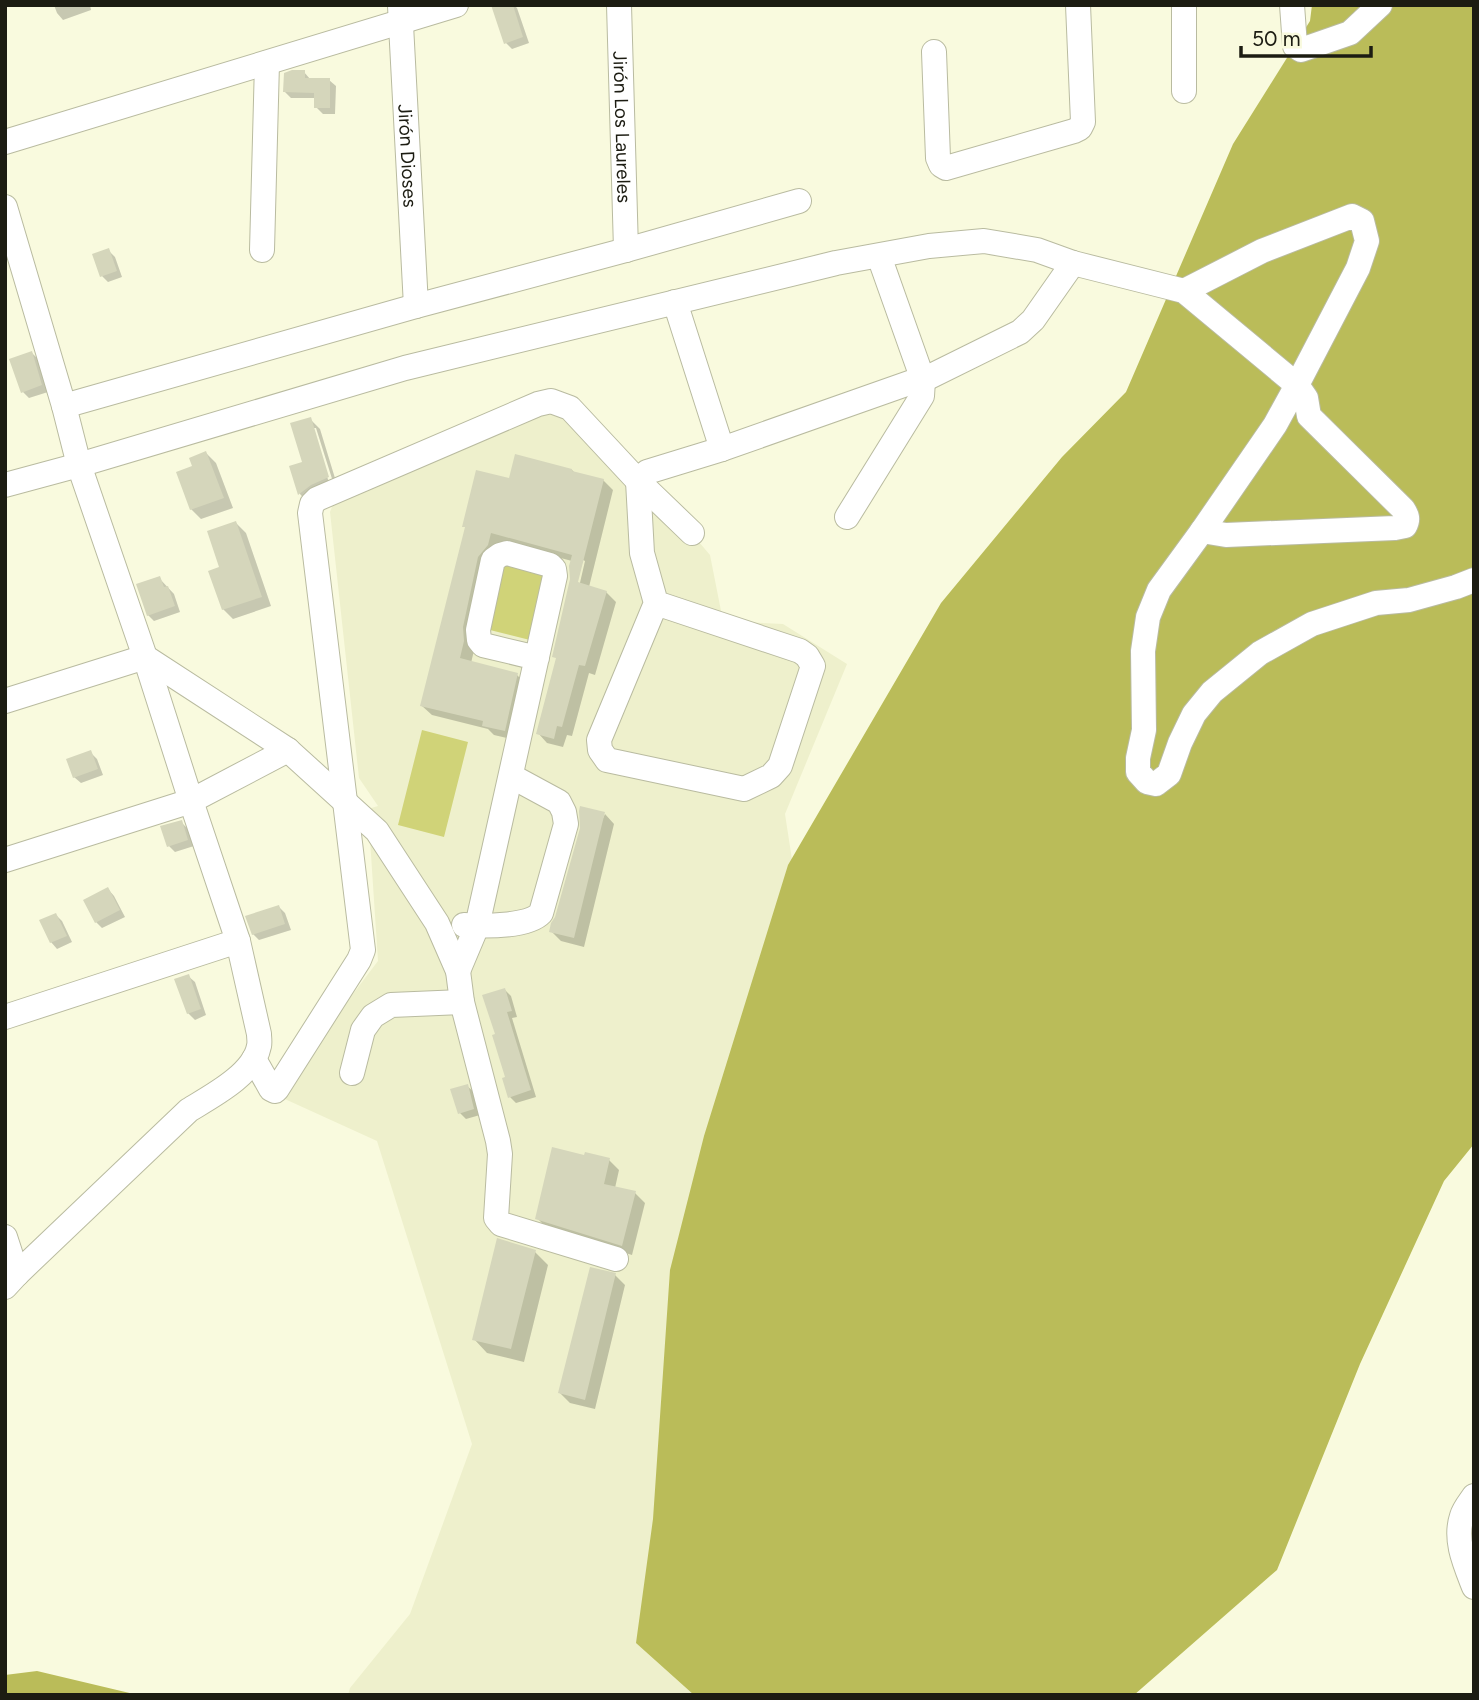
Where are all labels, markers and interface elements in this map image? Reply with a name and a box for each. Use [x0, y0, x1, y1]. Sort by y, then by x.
scale bar [1241, 14, 1370, 58]
text: 50 m [1252, 26, 1301, 51]
street label: Jirón Los Laureles [609, 51, 636, 203]
street label: Jirón Dioses [394, 103, 422, 208]

